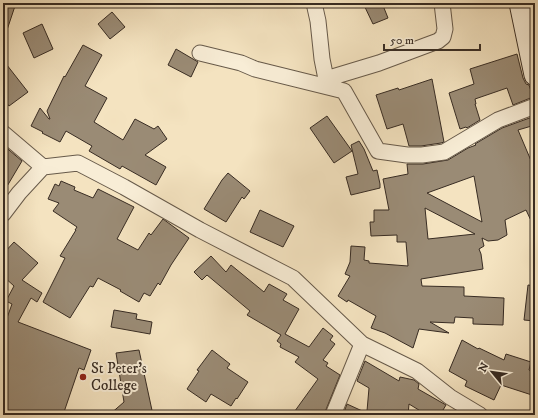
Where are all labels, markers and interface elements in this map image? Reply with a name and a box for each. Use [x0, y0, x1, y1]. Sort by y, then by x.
scale bar [384, 26, 480, 52]
text: 50 m [390, 33, 414, 48]
north arrow [472, 352, 512, 392]
place label: St Peter's College [91, 359, 147, 395]
text: N [476, 360, 492, 375]
marker: St Peter's College [78, 372, 88, 382]

